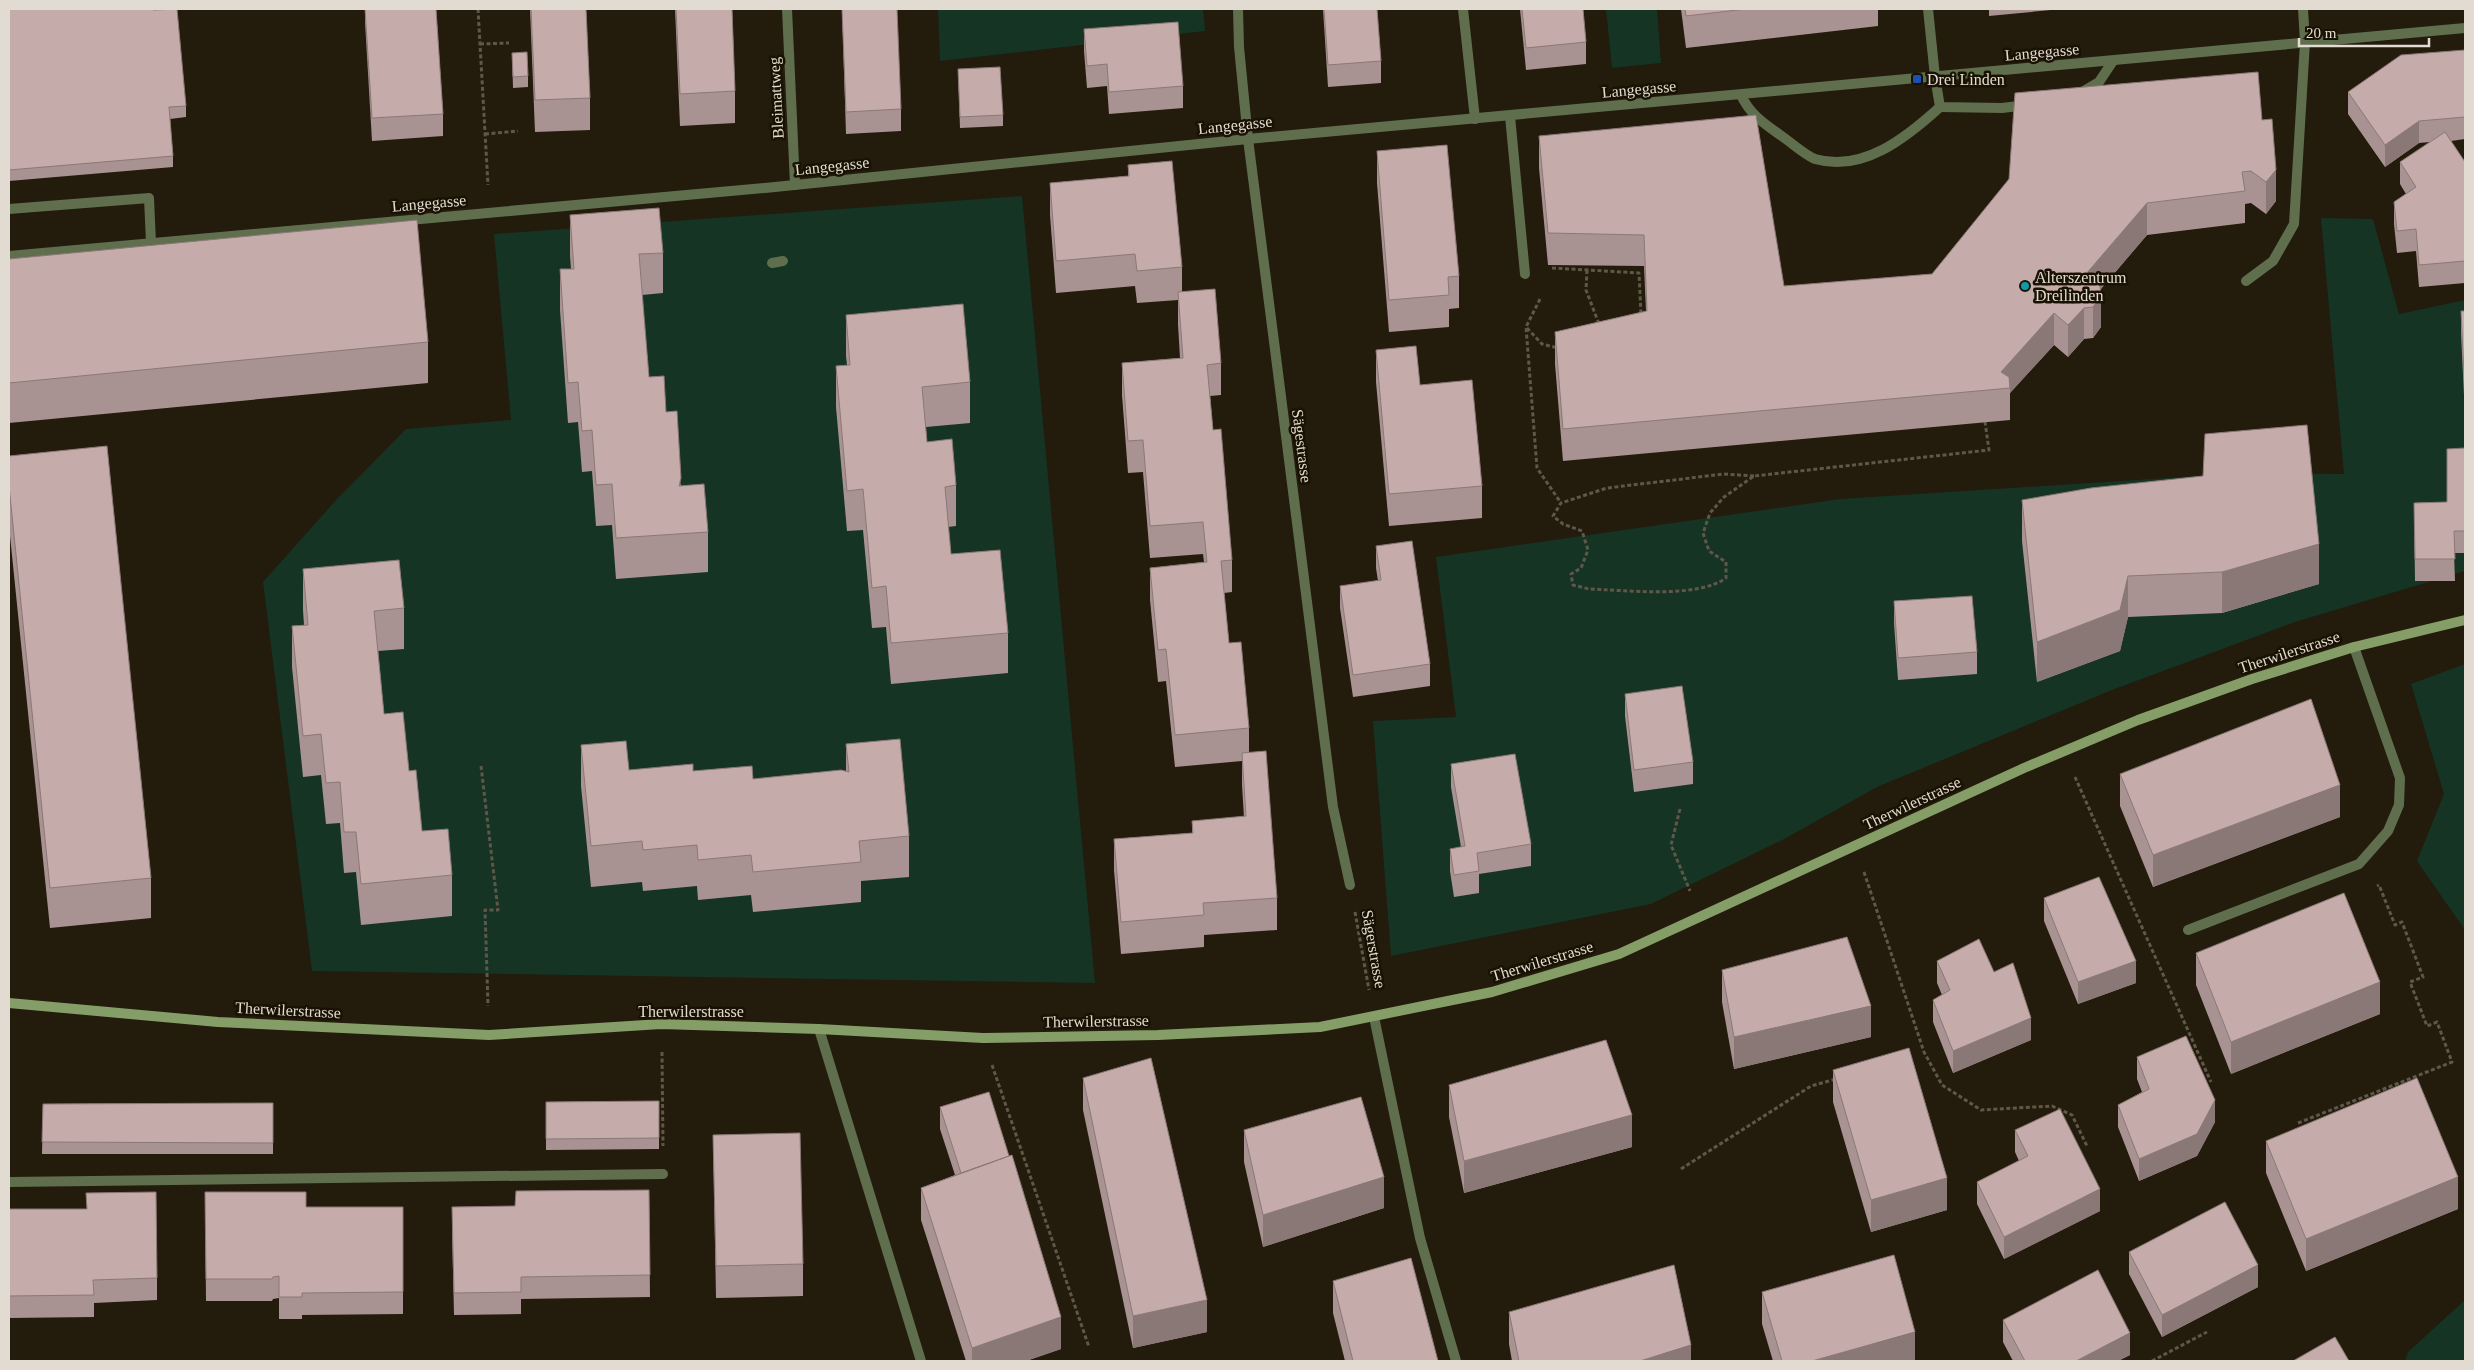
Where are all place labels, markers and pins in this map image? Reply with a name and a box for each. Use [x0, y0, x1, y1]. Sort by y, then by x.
place label: Drei Linden [1927, 71, 2005, 88]
marker: Drei Linden [1911, 73, 1923, 85]
place label: Alterszentrum Dreilinden [2035, 269, 2127, 304]
marker: Alterszentrum Dreilinden [2019, 280, 2031, 292]

